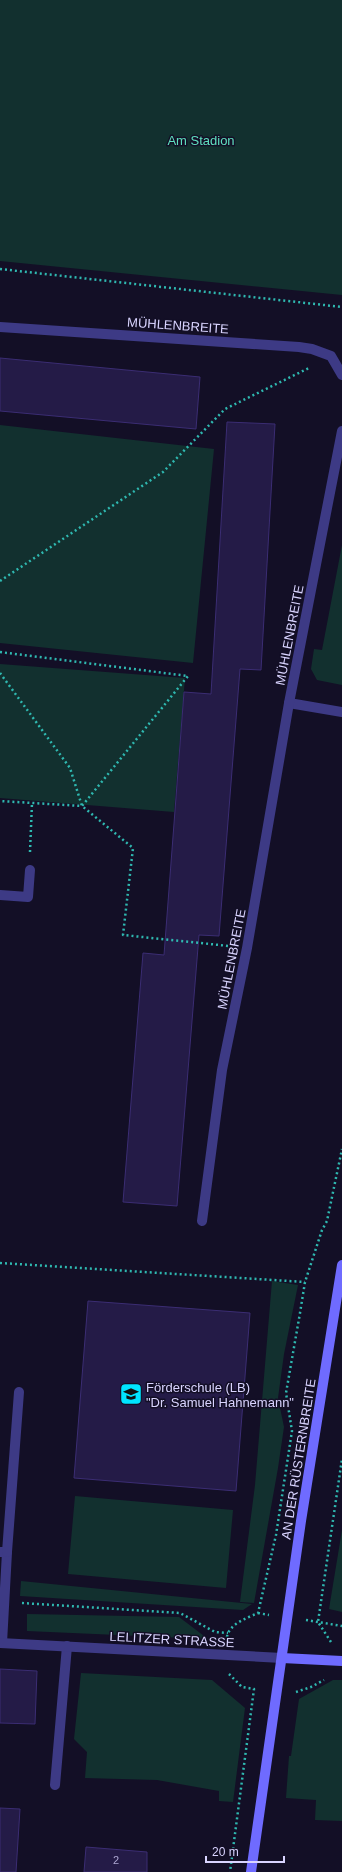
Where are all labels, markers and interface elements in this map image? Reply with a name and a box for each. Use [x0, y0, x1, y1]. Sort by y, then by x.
park label: Am Stadion [167, 133, 235, 148]
street label: MÜHLENBREITE [127, 314, 230, 337]
street label: MÜHLENBREITE [272, 583, 307, 687]
street label: MÜHLENBREITE [214, 907, 249, 1011]
street label: AN DER RÜSTERNBREITE [278, 1377, 319, 1541]
place label: Förderschule (LB) "Dr. Samuel Hahnemann" [146, 1380, 294, 1410]
school or university icon: Förderschule (LB) "Dr. Samuel Hahnemann" [118, 1381, 144, 1407]
street label: LELITZER STRASSE [109, 1629, 235, 1650]
scale bar [206, 1838, 284, 1864]
text: 20 m [212, 1845, 239, 1859]
house number: 2 [113, 1854, 119, 1866]

